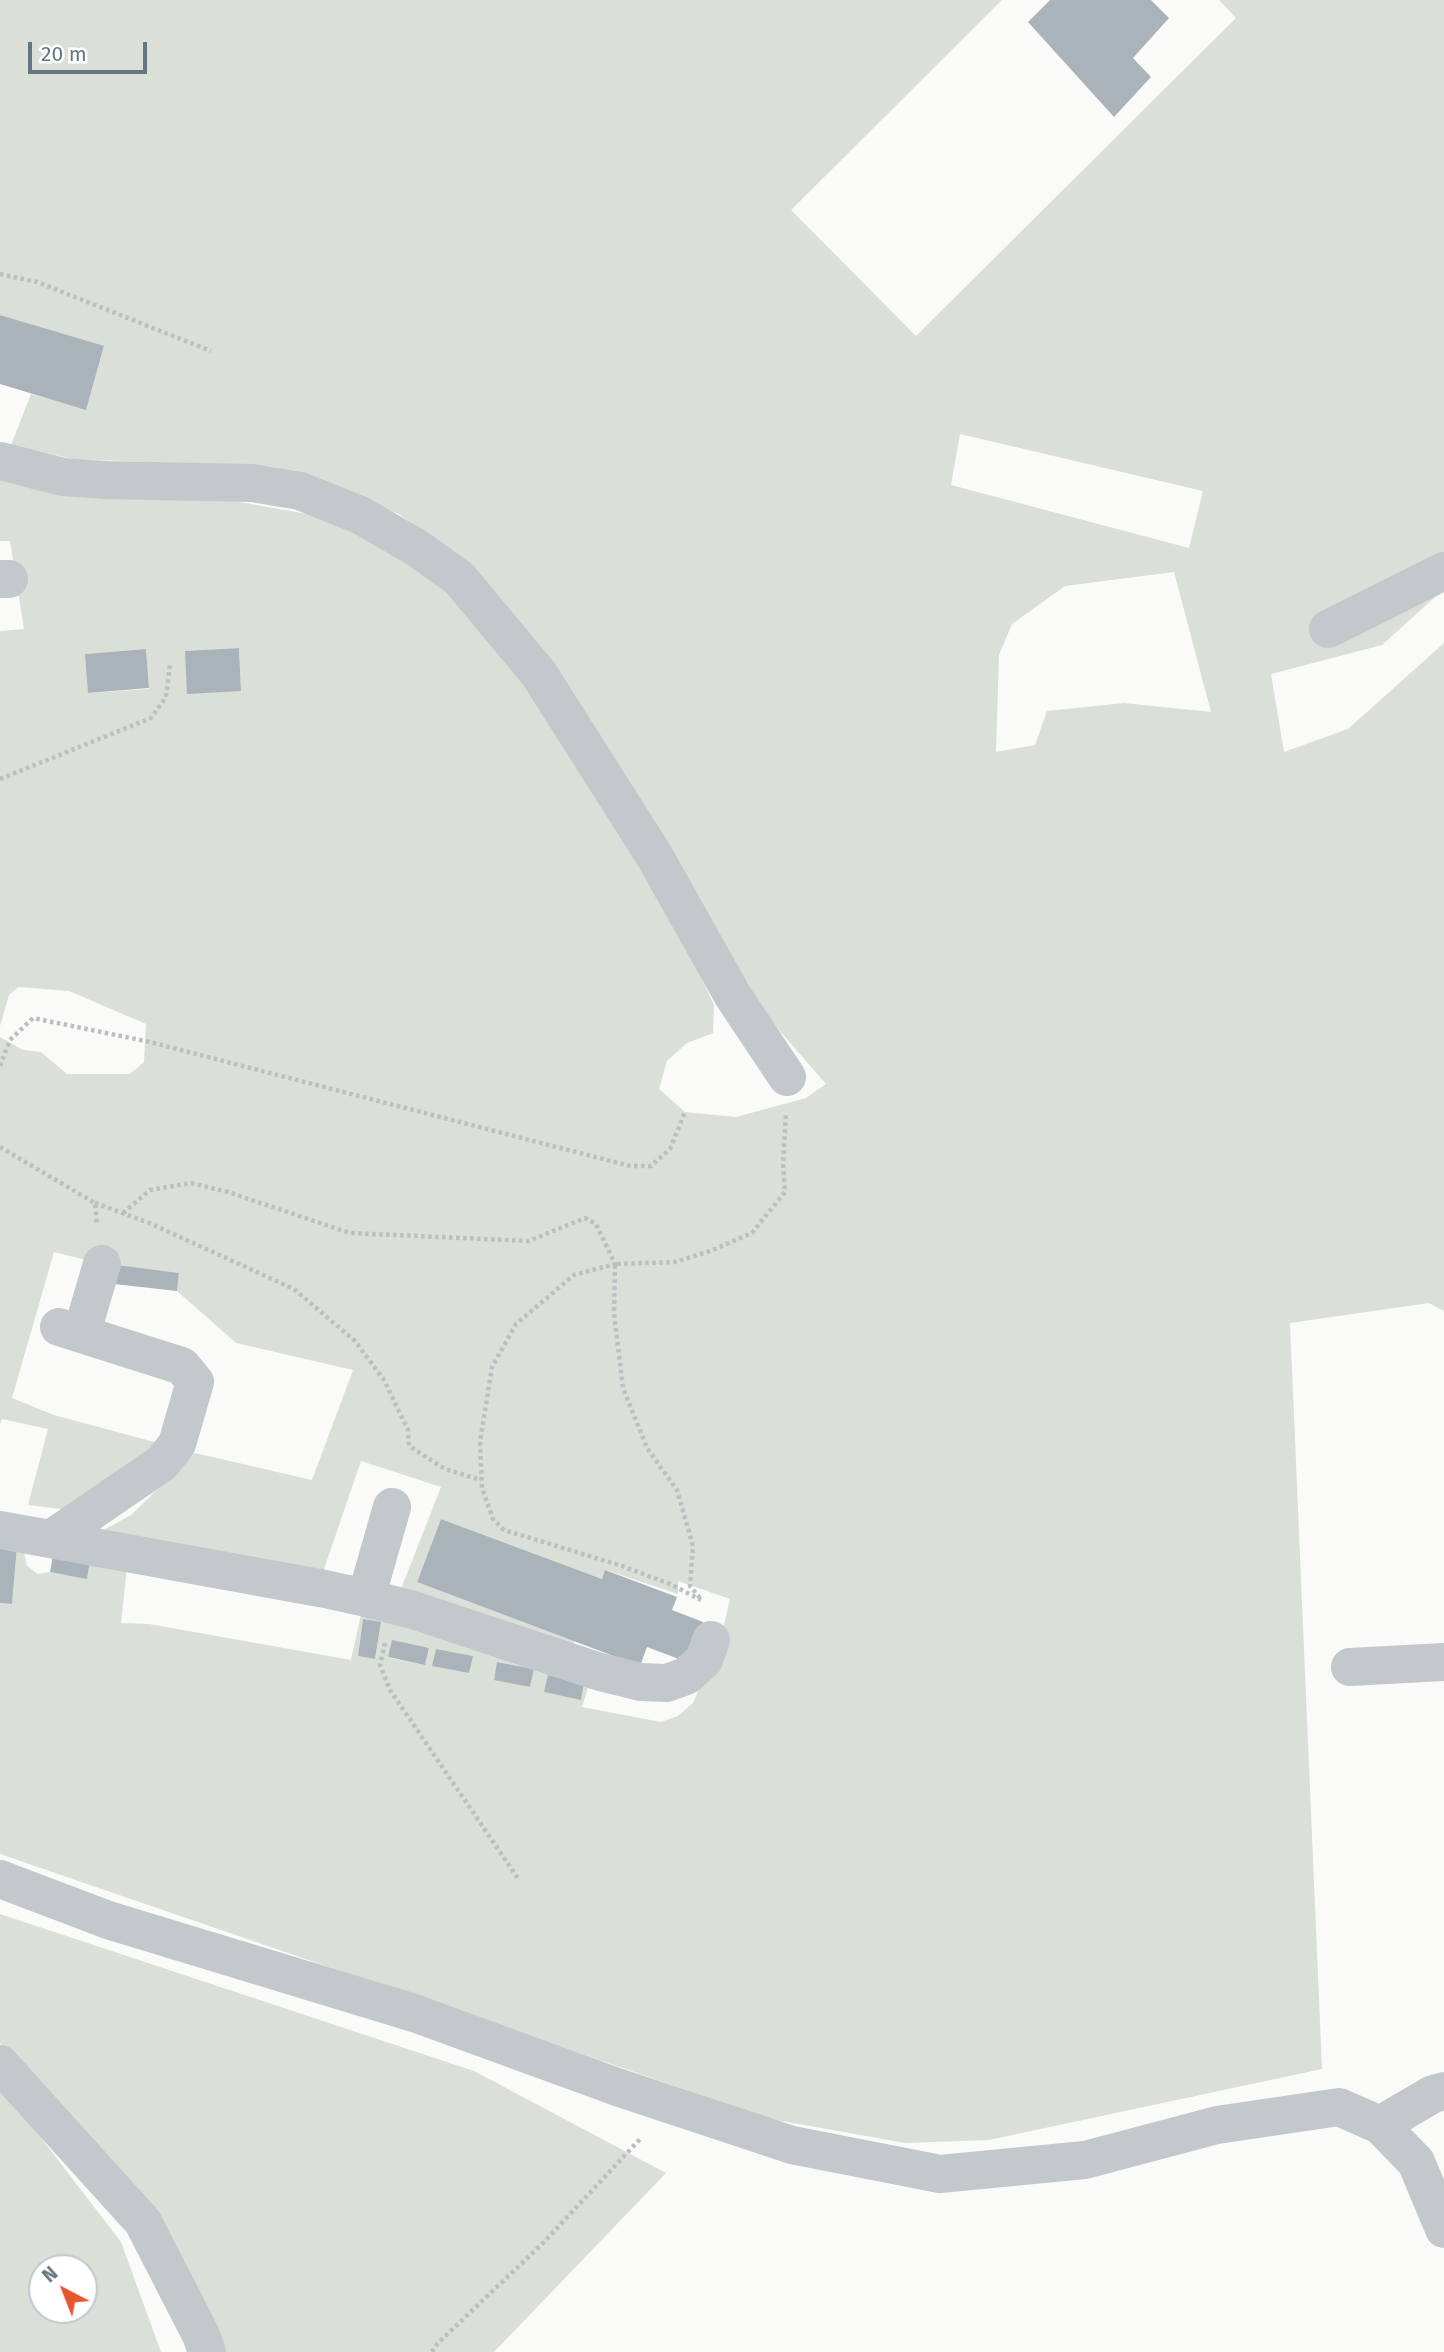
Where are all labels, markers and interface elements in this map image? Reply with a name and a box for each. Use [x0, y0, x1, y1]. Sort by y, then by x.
scale bar [32, 28, 150, 72]
text: 20 m [41, 41, 87, 67]
north arrow [28, 2254, 98, 2324]
text: N [38, 2262, 62, 2287]

